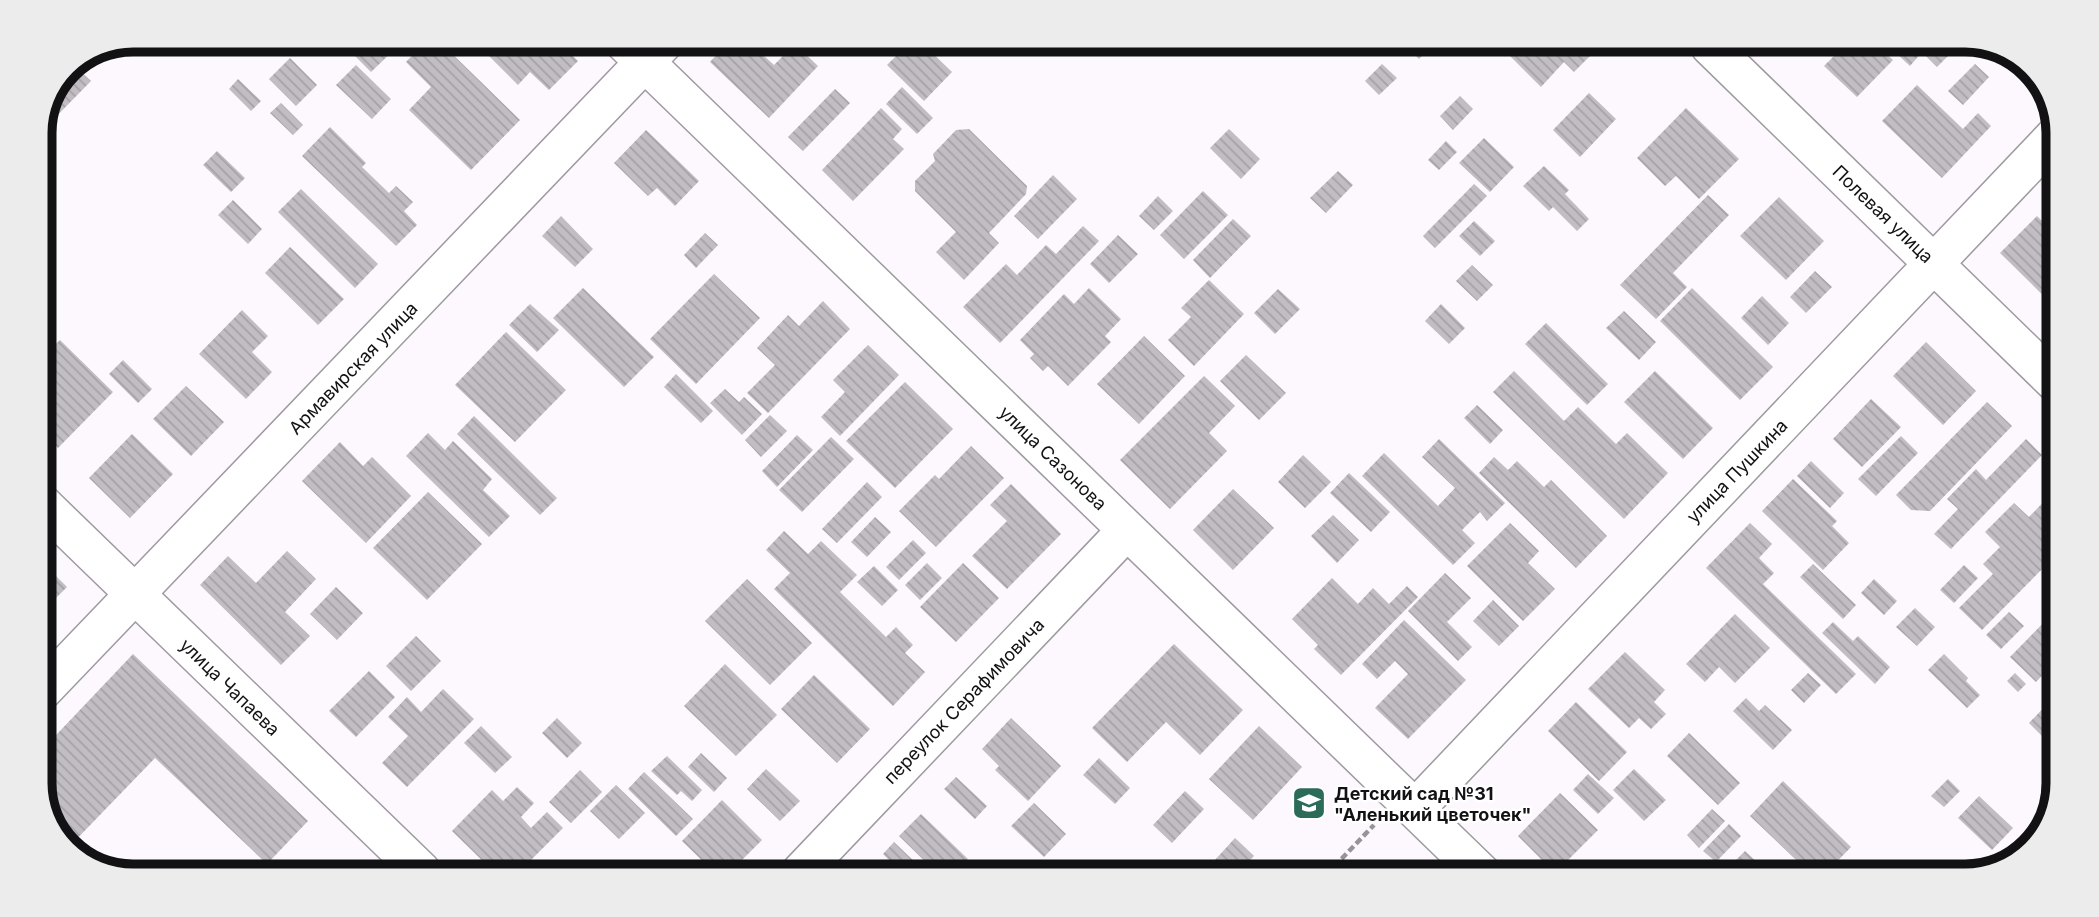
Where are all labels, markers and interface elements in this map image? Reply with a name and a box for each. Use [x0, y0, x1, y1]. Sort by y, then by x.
street label: Полевая улица [1828, 161, 1938, 267]
street label: Армавирская улица [284, 298, 422, 438]
street label: улица Сазонова [995, 402, 1111, 514]
street label: улица Пушкина [1682, 415, 1792, 527]
street label: переулок Серафимовича [880, 614, 1048, 788]
street label: улица Чапаева [176, 634, 284, 740]
place label: Детский сад №31 "Аленький цветочек" [1334, 783, 1531, 825]
school or university icon: Детский сад №31 "Аленький цветочек" [1290, 784, 1328, 822]

